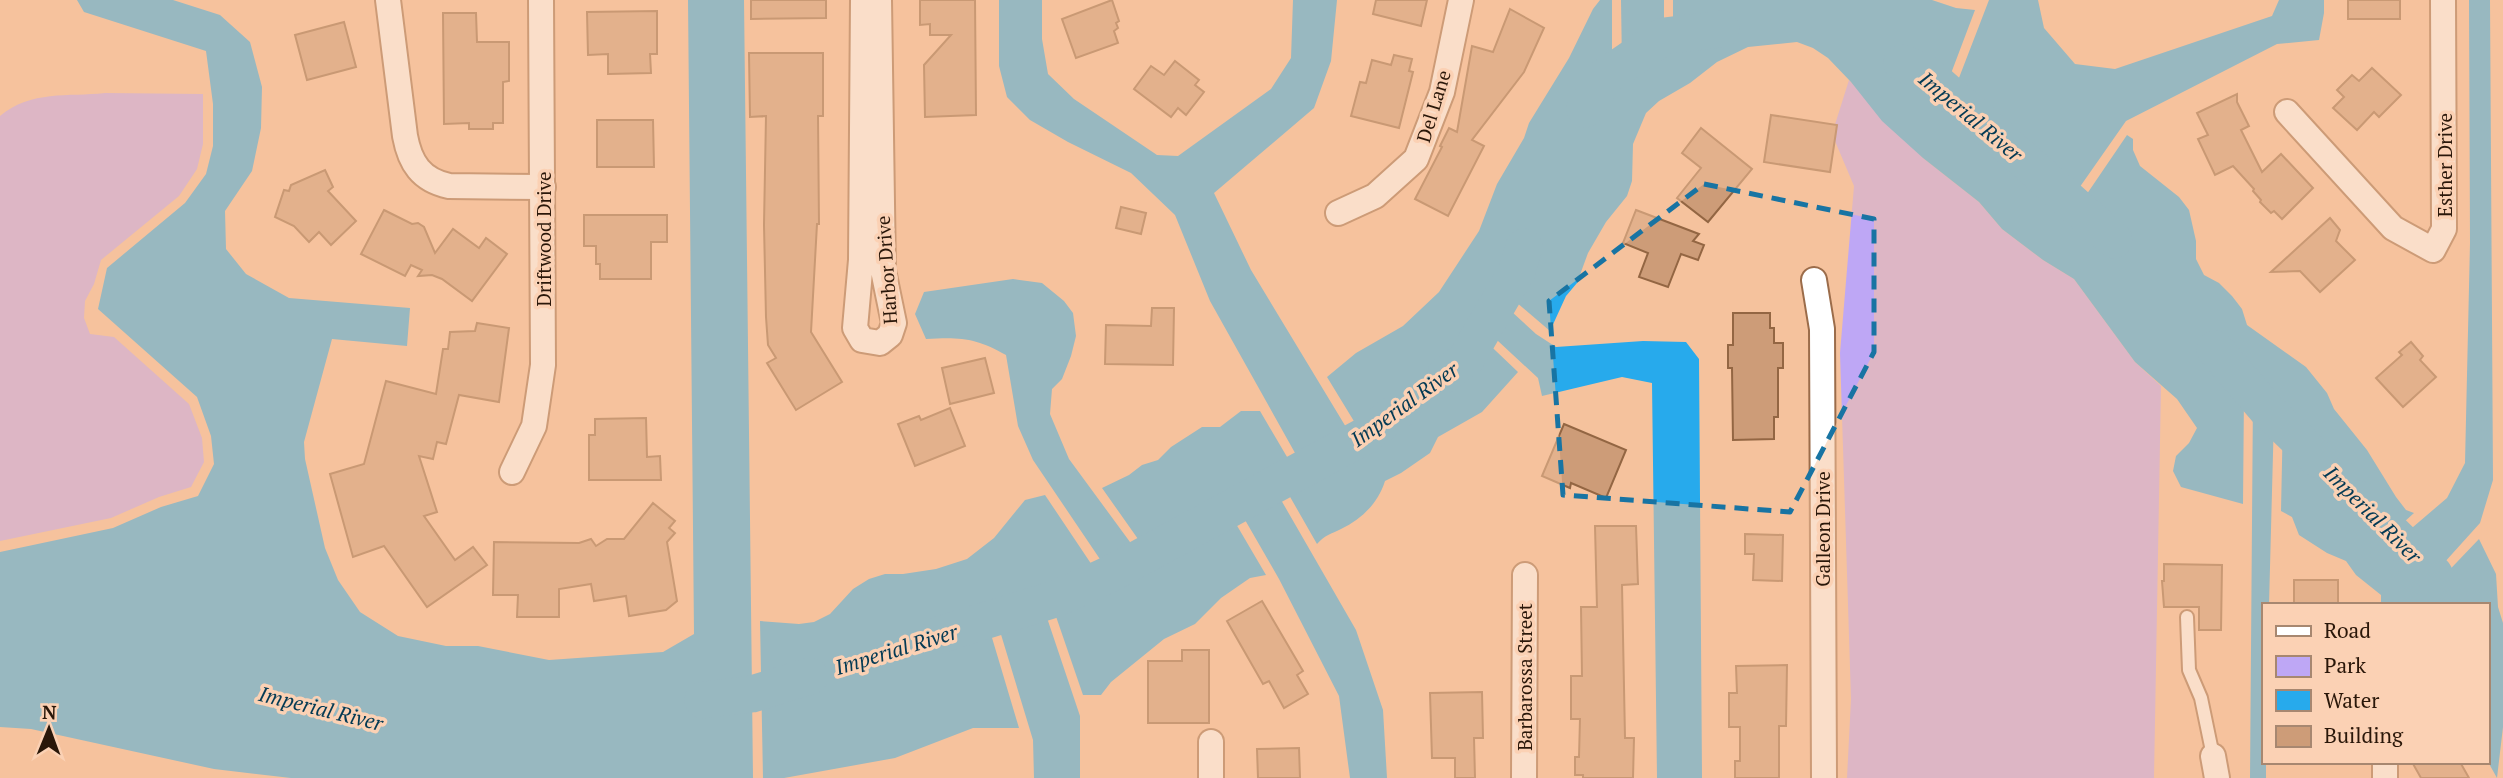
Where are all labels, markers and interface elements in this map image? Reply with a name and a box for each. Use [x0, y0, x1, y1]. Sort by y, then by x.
water label: Imperial River [1913, 64, 2029, 168]
street label: Del Lane [1410, 67, 1456, 145]
street label: Esther Drive [2432, 113, 2457, 217]
street label: Driftwood Drive [531, 172, 556, 306]
street label: Harbor Drive [870, 215, 902, 325]
water label: Imperial River [1344, 355, 1464, 453]
water label: Imperial River [2318, 459, 2428, 569]
street label: Galleon Drive [1810, 471, 1835, 587]
street label: Barbarossa Street [1512, 603, 1537, 751]
legend [2262, 603, 2489, 764]
text: Road [2324, 616, 2371, 644]
water label: Imperial River [830, 617, 962, 681]
text: Park [2324, 651, 2366, 679]
water label: Imperial River [255, 679, 387, 737]
text: Water [2324, 686, 2379, 714]
north arrow [14, 694, 84, 764]
text: N [42, 699, 57, 724]
text: Building [2324, 721, 2404, 749]

